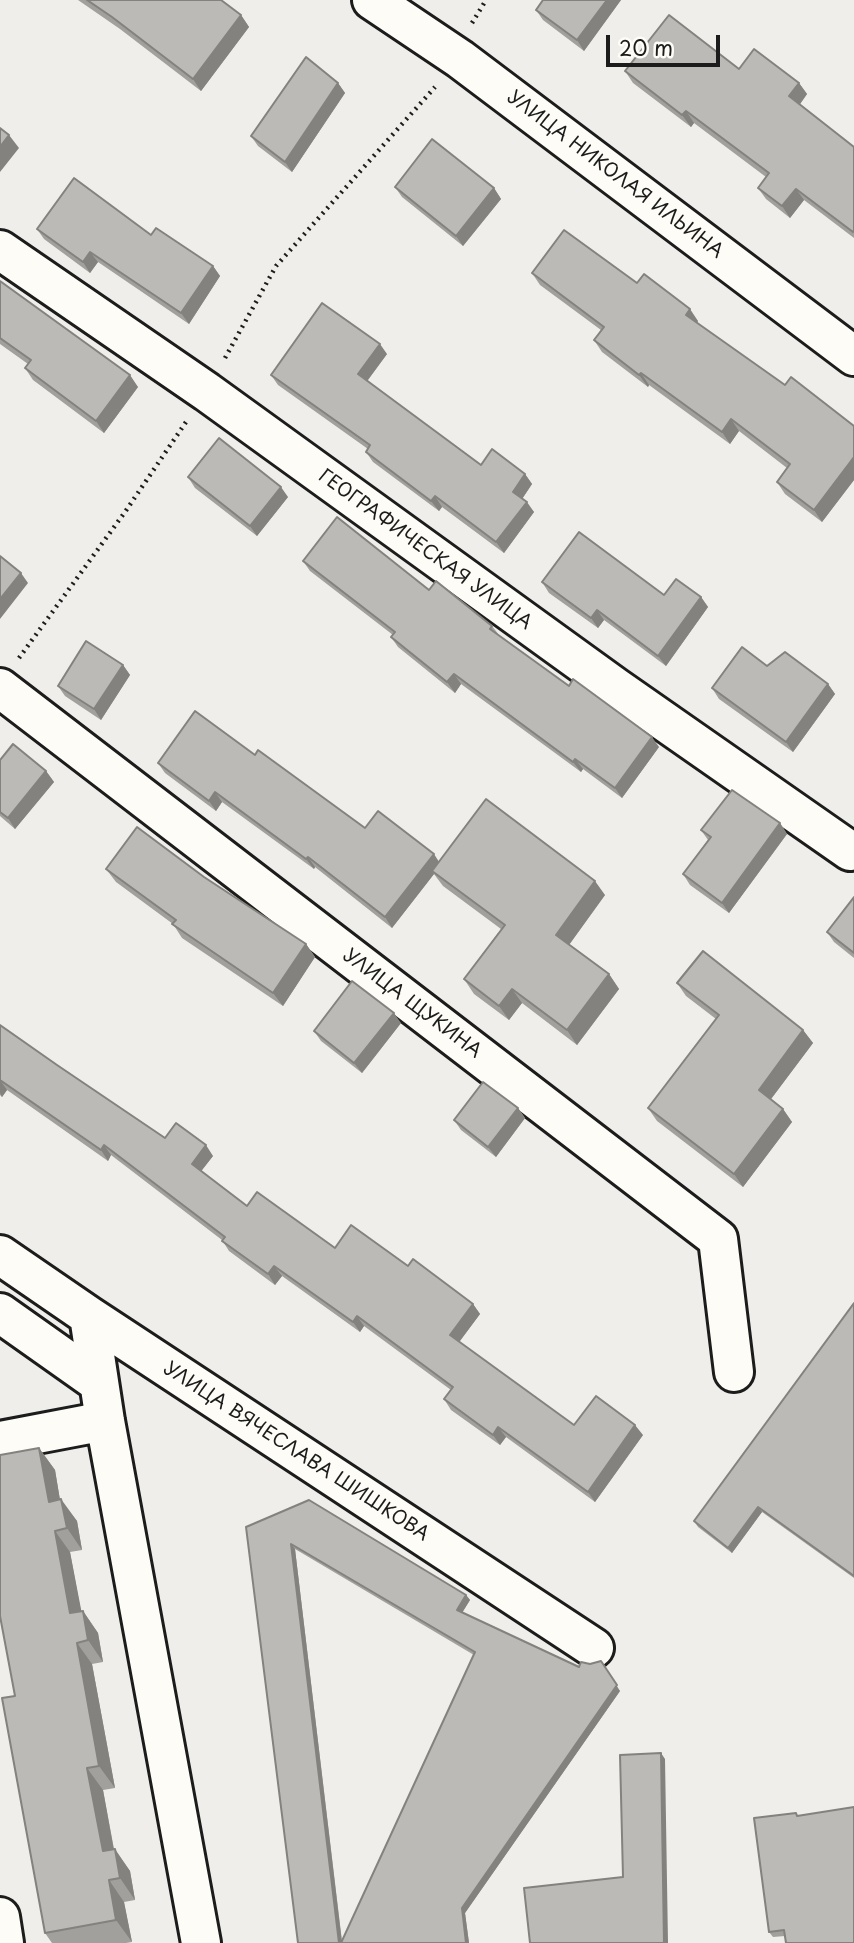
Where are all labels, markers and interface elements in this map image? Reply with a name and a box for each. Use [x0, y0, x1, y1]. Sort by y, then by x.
scale bar [609, 21, 723, 65]
text: 20 m [619, 31, 673, 63]
street label: УЛИЦА НИКОЛАЯ ИЛЬИНА [503, 86, 727, 264]
street label: ГЕОГРАФИЧЕСКАЯ УЛИЦА [314, 465, 536, 635]
street label: УЛИЦА ЩУКИНА [338, 945, 486, 1063]
street label: УЛИЦА ВЯЧЕСЛАВА ШИШКОВА [159, 1358, 433, 1546]

